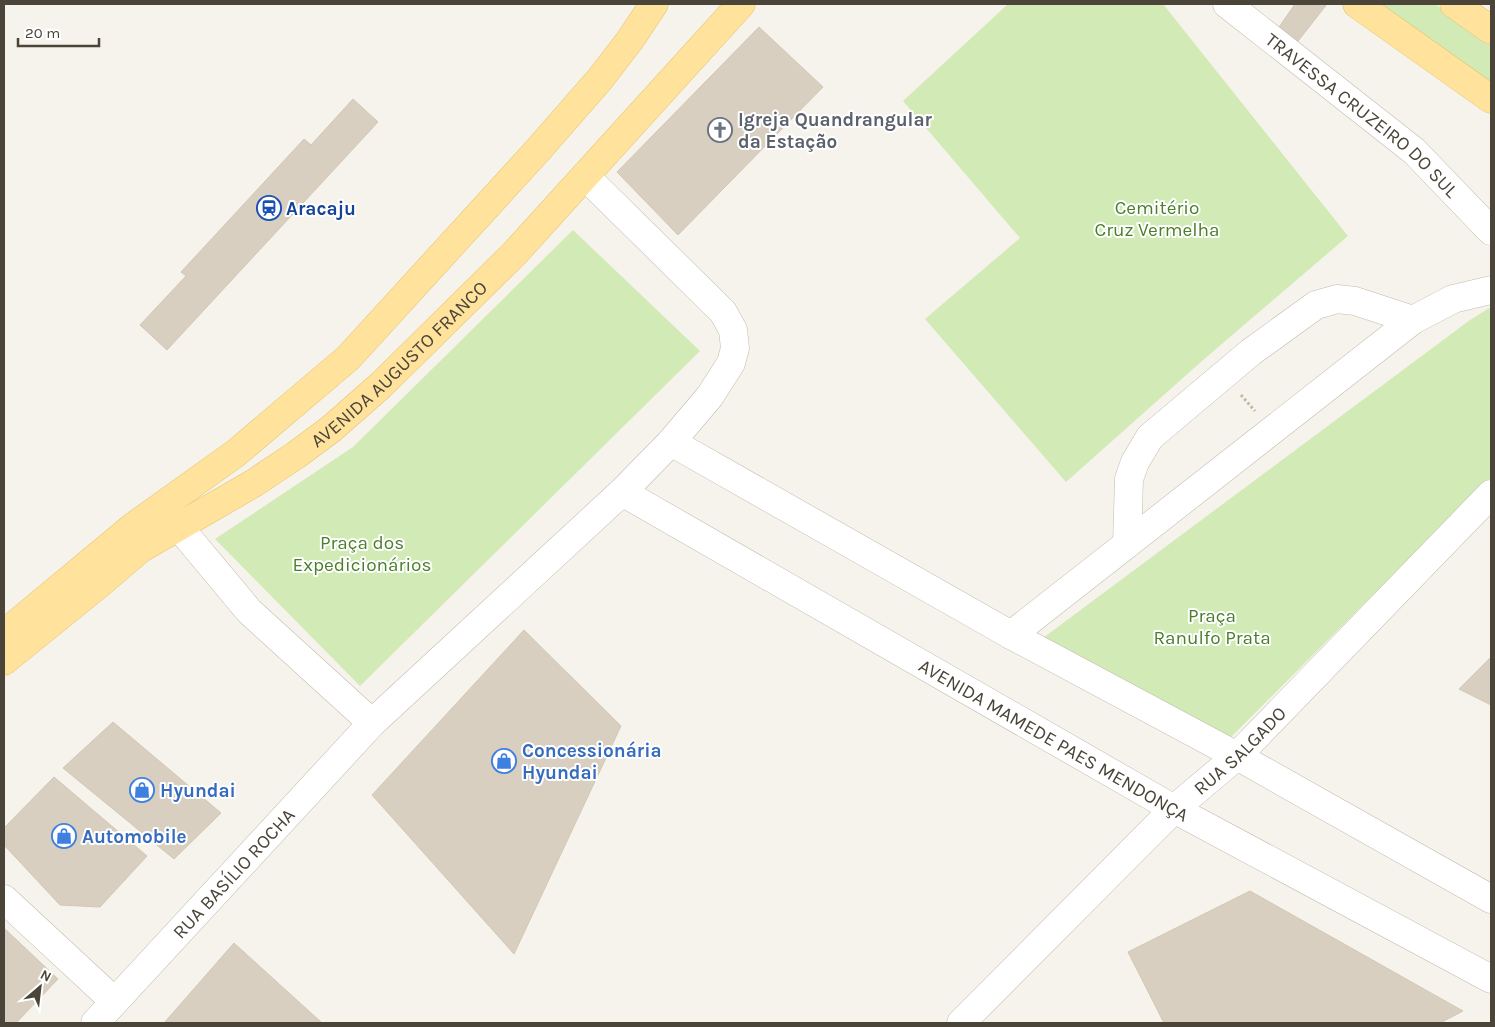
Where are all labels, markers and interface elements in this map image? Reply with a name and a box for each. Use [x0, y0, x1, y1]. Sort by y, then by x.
scale bar [18, 15, 99, 47]
text: 20 m [25, 24, 60, 42]
street label: TRAVESSA CRUZEIRO DO SUL [1261, 29, 1463, 202]
place label: Igreja Quandrangular da Estação [738, 109, 933, 153]
church icon: Igreja Quandrangular da Estação [707, 117, 733, 143]
station icon: Aracaju [256, 195, 282, 221]
park label: Cemitério Cruz Vermelha [1094, 197, 1220, 241]
place label: Aracaju [286, 198, 356, 220]
street label: AVENIDA AUGUSTO FRANCO [307, 277, 492, 452]
park label: Praça dos Expedicionários [293, 532, 431, 576]
park label: Praça Ranulfo Prata [1153, 605, 1271, 649]
street label: AVENIDA MAMEDE PAES MENDONÇA [915, 655, 1192, 827]
street label: RUA SALGADO [1189, 702, 1291, 800]
place label: Concessionária Hyundai [522, 740, 662, 784]
shop icon: Concessionária Hyundai [491, 748, 517, 774]
shop icon: Hyundai [129, 777, 155, 803]
place label: Hyundai [160, 780, 236, 802]
street label: RUA BASÍLIO ROCHA [169, 804, 300, 943]
shop icon: Automobile [51, 823, 77, 849]
place label: Automobile [82, 826, 187, 848]
north arrow [15, 962, 65, 1012]
text: N [37, 966, 54, 986]

